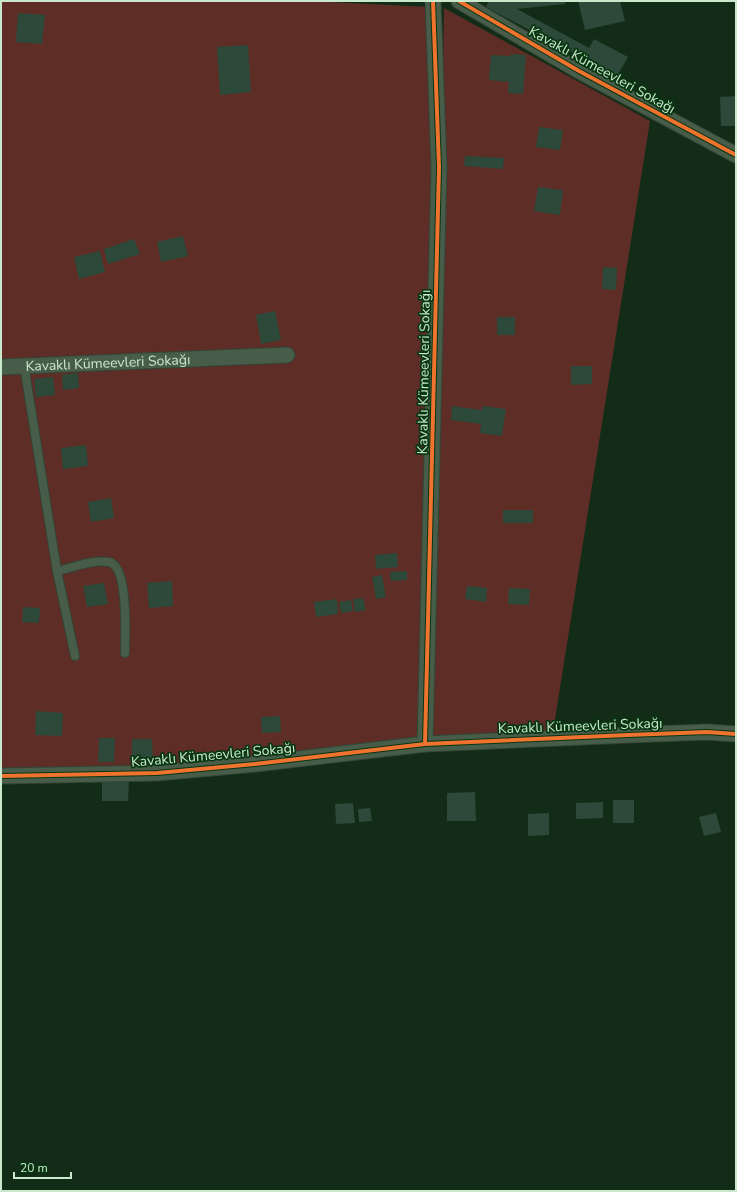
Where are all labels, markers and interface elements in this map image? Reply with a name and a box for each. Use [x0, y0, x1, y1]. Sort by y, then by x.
street label: Kavaklı Kümeevleri Sokağı [525, 22, 679, 118]
street label: Kavaklı Kümeevleri Sokağı [413, 290, 435, 454]
street label: Kavaklı Kümeevleri Sokağı [25, 350, 191, 375]
street label: Kavaklı Kümeevleri Sokağı [497, 714, 663, 738]
street label: Kavaklı Kümeevleri Sokağı [130, 738, 296, 772]
scale bar [14, 1154, 71, 1180]
text: 20 m [20, 1160, 48, 1176]

